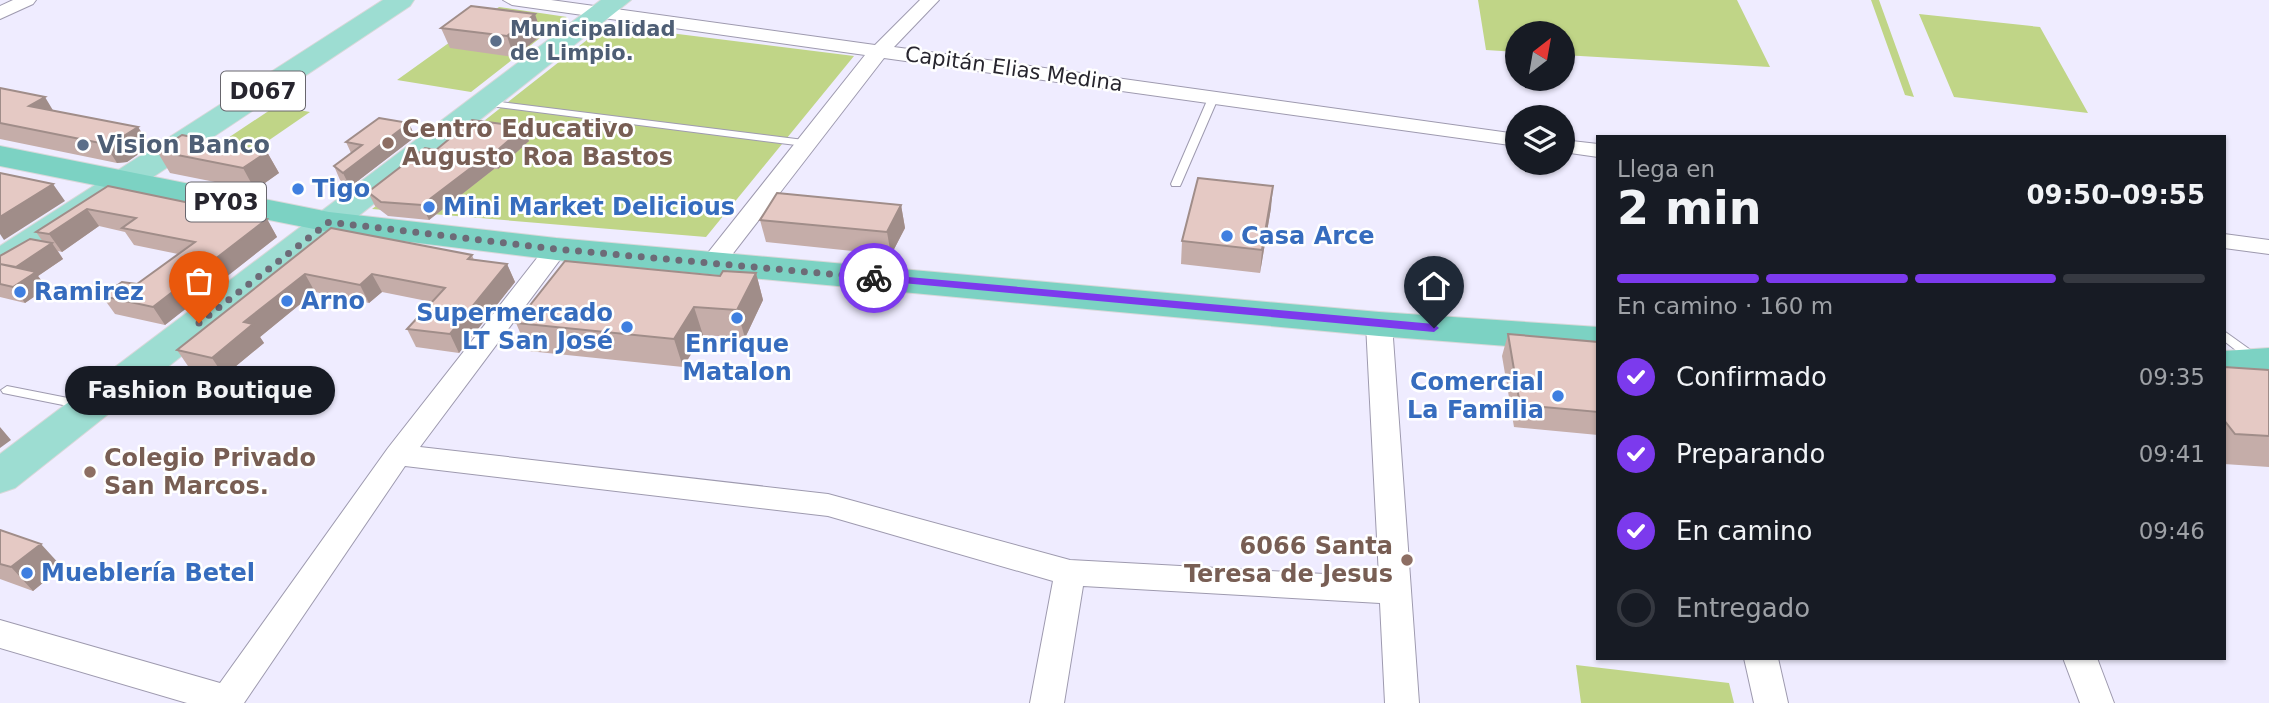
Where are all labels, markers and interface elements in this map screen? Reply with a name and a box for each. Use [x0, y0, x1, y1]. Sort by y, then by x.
place label: Municipalidad de Limpio. [510, 17, 675, 65]
north arrow [1505, 21, 1575, 91]
map controls [1505, 21, 1575, 175]
marker: Municipalidad de Limpio. [488, 33, 504, 49]
street label: Capitán Elias Medina [904, 42, 1124, 96]
road number: D067 [221, 72, 305, 110]
button: layers [1505, 105, 1575, 175]
place label: Centro Educativo Augusto Roa Bastos [402, 115, 673, 171]
place label: Vision Banco [97, 131, 270, 159]
marker: Centro Educativo Augusto Roa Bastos [380, 135, 396, 151]
marker: Vision Banco [75, 137, 91, 153]
text: Llega en [1617, 156, 1715, 182]
place label: Tigo [312, 175, 370, 203]
text: 09:50–09:55 [2026, 180, 2205, 210]
marker: Tigo [290, 181, 306, 197]
text: 2 min [1617, 181, 1761, 235]
road number: PY03 [186, 182, 266, 222]
place label: Mini Market Delicious [443, 193, 735, 221]
marker: Mini Market Delicious [421, 199, 437, 215]
place label: Casa Arce [1241, 222, 1375, 250]
marker: Casa Arce [1219, 228, 1235, 244]
courier [839, 243, 909, 313]
pin [169, 251, 229, 323]
pin [1404, 256, 1464, 328]
icon: bike [855, 259, 893, 297]
icon: bag [180, 262, 218, 300]
icon: home [1415, 267, 1453, 305]
place label: Ramirez [34, 278, 144, 306]
marker: Ramirez [12, 284, 28, 300]
place label: Arno [301, 287, 365, 315]
marker: Arno [279, 293, 295, 309]
text: En camino · 160 m [1617, 293, 1833, 319]
place label: Supermercado LT San José [416, 299, 613, 355]
marker: Enrique Matalon [729, 310, 745, 326]
marker: Supermercado LT San José [619, 319, 635, 335]
place label: Enrique Matalon [682, 330, 792, 386]
icon: check [1617, 358, 1655, 396]
text: Confirmado [1676, 362, 1827, 392]
text: 09:35 [2139, 364, 2205, 390]
callout: Fashion Boutique [64, 365, 334, 414]
place label: Comercial La Familia [1407, 368, 1544, 424]
text: Fashion Boutique [87, 377, 313, 403]
marker: Comercial La Familia [1550, 388, 1566, 404]
icon: check [1617, 435, 1655, 473]
text: Preparando [1676, 439, 1825, 469]
text: 09:41 [2139, 441, 2205, 467]
place label: Colegio Privado San Marcos. [104, 444, 316, 500]
marker: Colegio Privado San Marcos. [82, 464, 98, 480]
icon: check [1617, 512, 1655, 550]
text: En camino [1676, 516, 1812, 546]
text: 09:46 [2139, 518, 2205, 544]
place label: 6066 Santa Teresa de Jesus [1184, 532, 1393, 588]
marker: 6066 Santa Teresa de Jesus [1399, 552, 1415, 568]
place label: Mueblería Betel [41, 559, 255, 587]
marker: Mueblería Betel [19, 565, 35, 581]
text: Entregado [1676, 593, 1810, 623]

